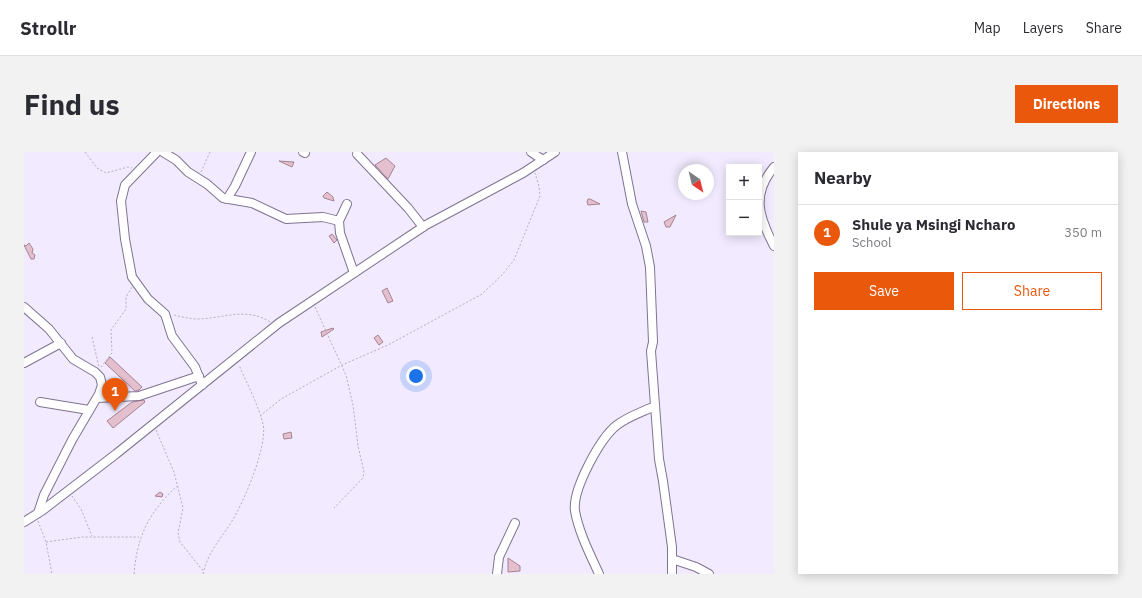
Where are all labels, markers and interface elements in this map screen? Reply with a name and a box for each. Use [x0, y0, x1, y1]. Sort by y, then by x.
text: Strollr [20, 16, 76, 40]
text: Map [974, 19, 1001, 37]
text: Layers [1023, 19, 1064, 37]
text: Share [1086, 19, 1122, 37]
button: Directions [1015, 85, 1118, 123]
text: Find us [24, 86, 120, 123]
north arrow [678, 164, 714, 200]
map controls [726, 164, 762, 236]
button: + [726, 164, 762, 200]
text: Nearby [814, 167, 872, 189]
button: − [726, 200, 762, 236]
text: Shule ya Msingi Ncharo [852, 215, 1015, 234]
text: 1 [823, 224, 831, 241]
text: 350 m [1064, 224, 1102, 241]
text: School [852, 234, 892, 251]
button: Save [814, 272, 954, 310]
button: Share [962, 272, 1102, 310]
your location [406, 366, 426, 386]
pin: 1 [102, 378, 128, 411]

